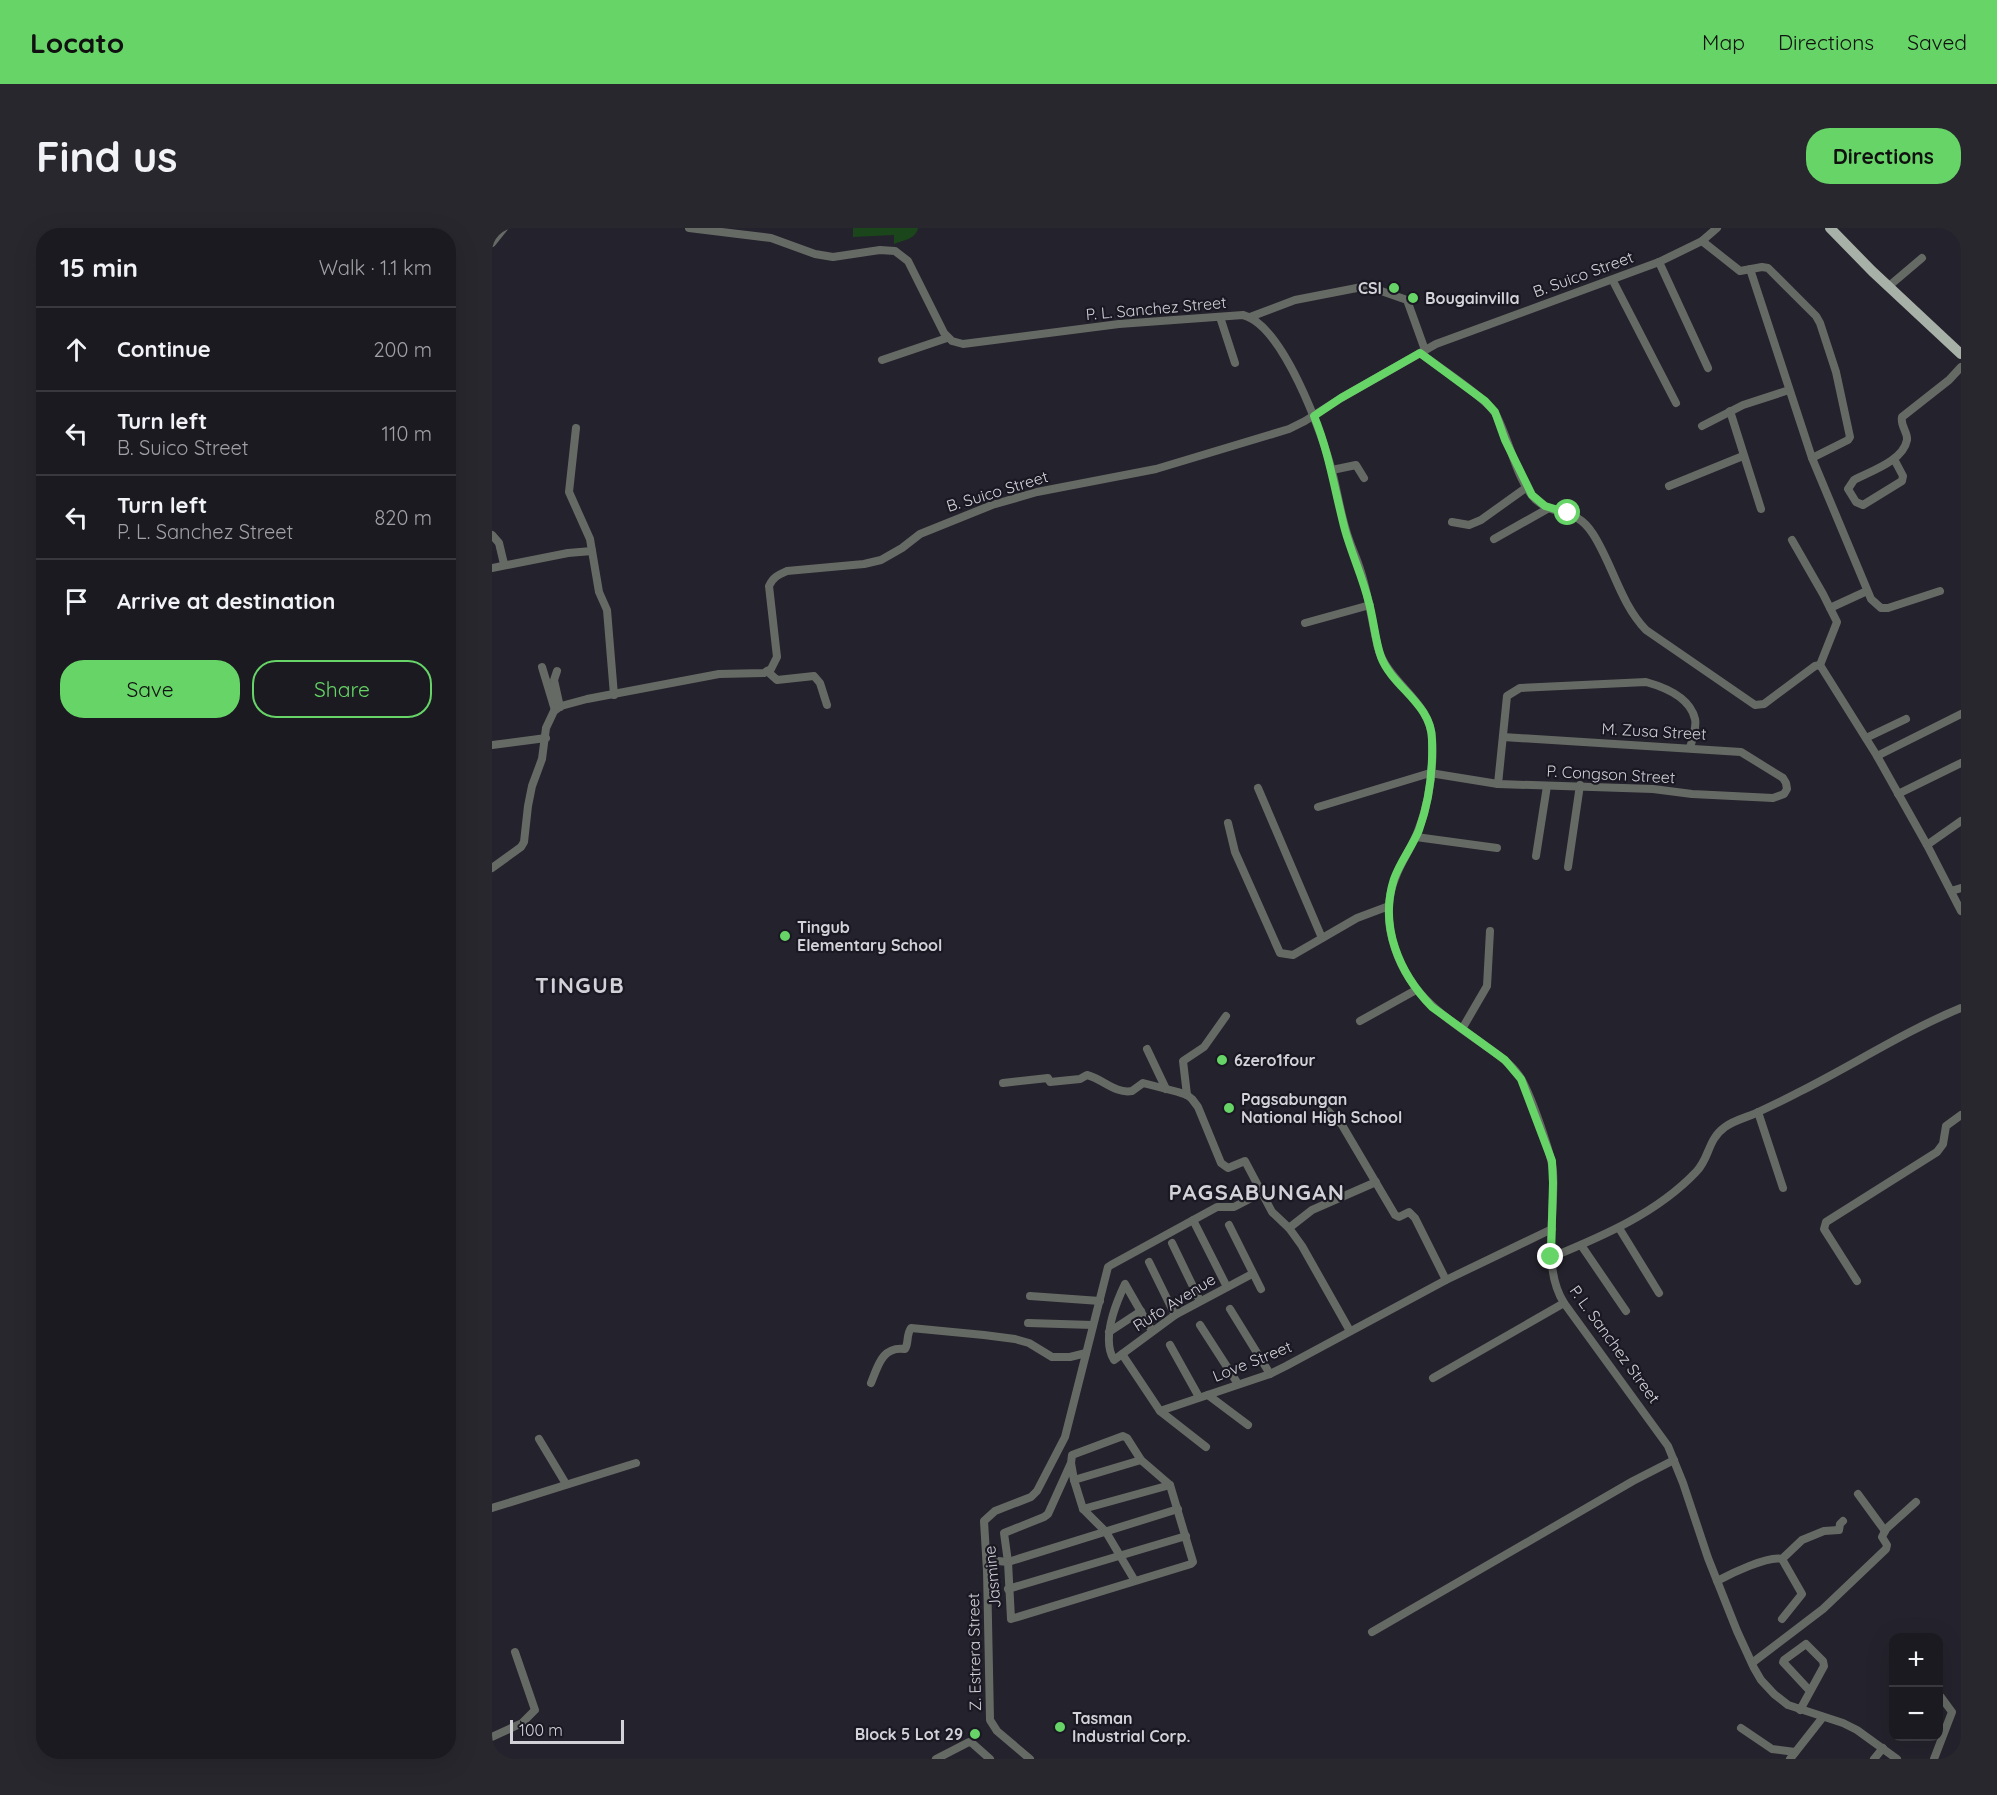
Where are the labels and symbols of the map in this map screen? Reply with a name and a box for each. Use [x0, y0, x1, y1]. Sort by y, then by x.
street label: B. Suico Street [1530, 247, 1636, 301]
place label: CSI [1358, 278, 1382, 298]
marker: CSI [1387, 281, 1401, 295]
place label: Bougainvilla [1425, 288, 1520, 308]
marker: Bougainvilla [1406, 291, 1420, 305]
street label: P. L. Sanchez Street [1085, 292, 1227, 324]
street label: B. Suico Street [944, 466, 1050, 516]
route start [1554, 499, 1580, 525]
street label: M. Zusa Street [1601, 718, 1707, 744]
street label: P. Congson Street [1546, 761, 1676, 787]
place label: Tingub Elementary School [797, 917, 942, 955]
marker: Tingub Elementary School [778, 929, 792, 943]
district label: TINGUB [535, 971, 625, 999]
place label: 6zero1four [1234, 1050, 1316, 1070]
marker: 6zero1four [1215, 1053, 1229, 1067]
place label: Pagsabungan National High School [1241, 1089, 1402, 1127]
marker: Pagsabungan National High School [1222, 1101, 1236, 1115]
district label: PAGSABUNGAN [1169, 1178, 1345, 1206]
route end [1537, 1243, 1563, 1269]
street label: Rufo Avenue [1129, 1269, 1219, 1335]
street label: P. L. Sanchez Street [1565, 1281, 1665, 1407]
street label: Love Street [1209, 1336, 1295, 1386]
street label: Jasmine [979, 1545, 1005, 1609]
street label: Z. Estrera Street [963, 1593, 985, 1711]
place label: Tasman Industrial Corp. [1072, 1708, 1190, 1746]
scale bar [510, 1717, 624, 1744]
marker: Tasman Industrial Corp. [1053, 1720, 1067, 1734]
place label: Block 5 Lot 29 [855, 1724, 963, 1744]
marker: Block 5 Lot 29 [968, 1727, 982, 1741]

